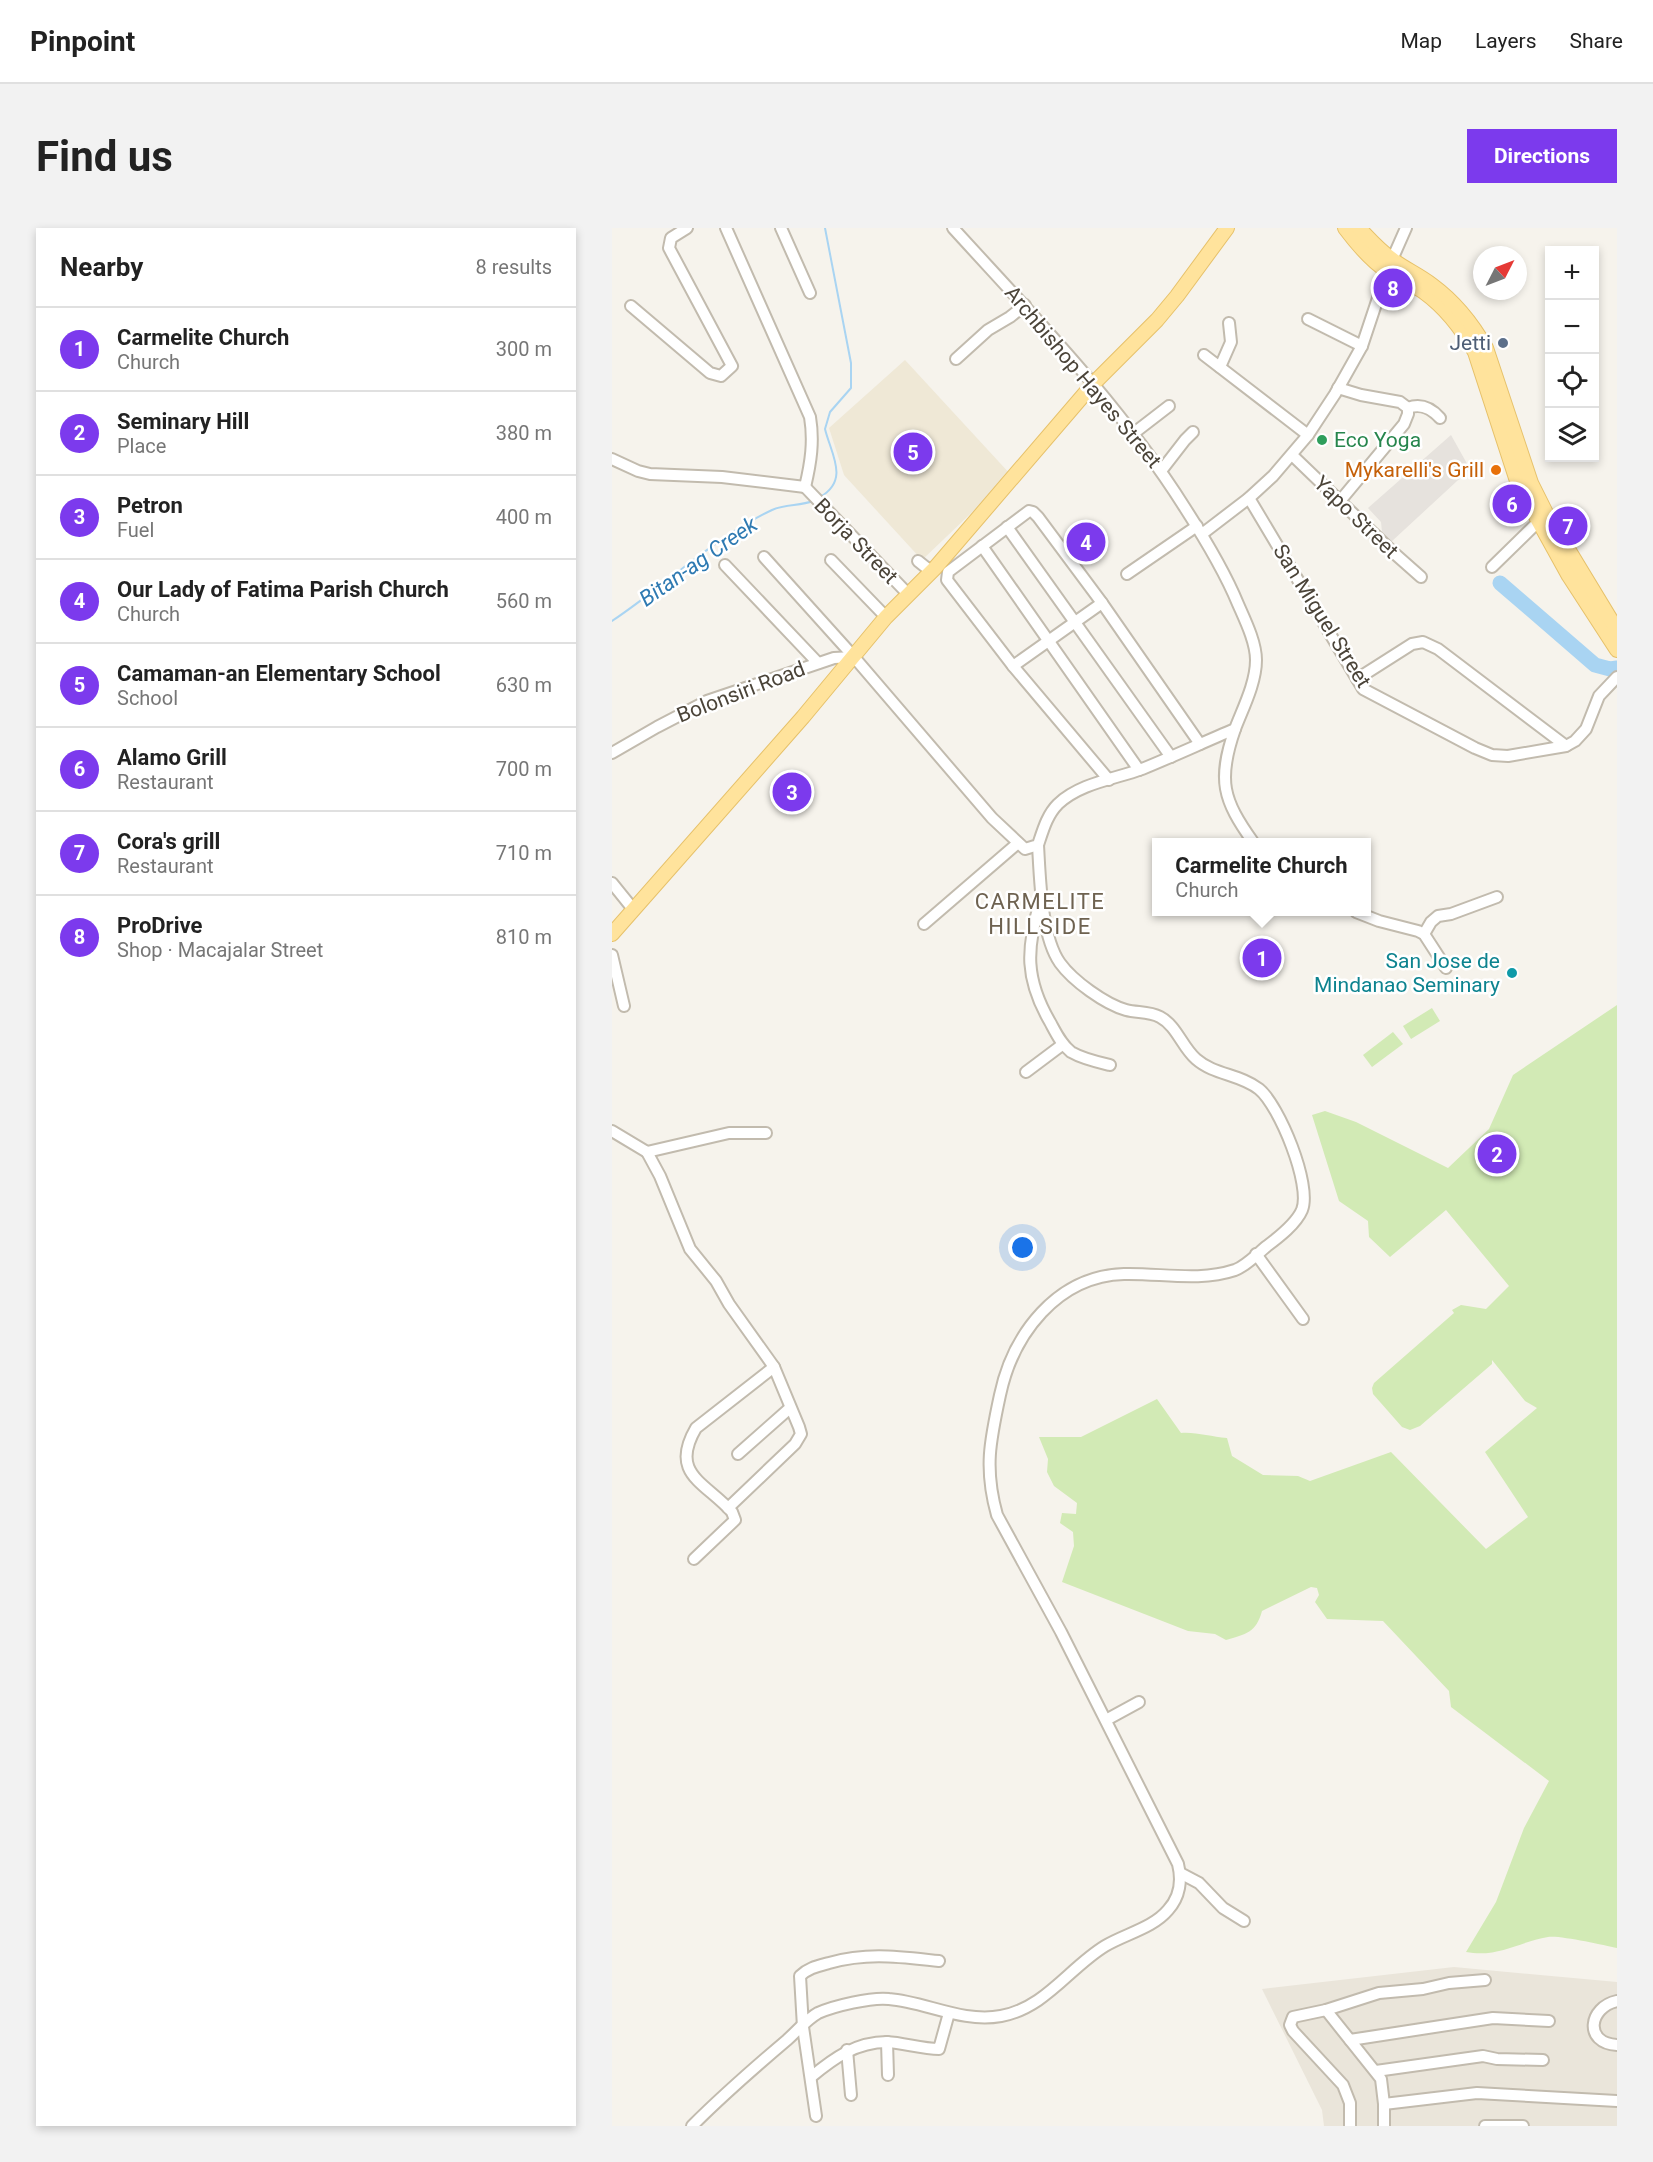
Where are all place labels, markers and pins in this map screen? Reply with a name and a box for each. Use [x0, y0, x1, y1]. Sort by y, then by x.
pin: 8 [1374, 266, 1412, 310]
place label: Jetti [1449, 331, 1491, 355]
marker: Jetti [1496, 336, 1510, 350]
place label: Eco Yoga [1334, 428, 1421, 452]
pin: 5 [894, 430, 932, 474]
marker: Eco Yoga [1315, 433, 1329, 447]
place label: Mykarelli's Grill [1345, 458, 1484, 482]
marker: Mykarelli's Grill [1489, 463, 1503, 477]
pin: 6 [1492, 482, 1532, 526]
pin: 7 [1548, 504, 1588, 548]
pin: 4 [1066, 520, 1106, 564]
pin: 3 [772, 770, 812, 814]
pin: 1 [1242, 936, 1282, 980]
place label: San Jose de Mindanao Seminary [1314, 949, 1500, 997]
marker: San Jose de Mindanao Seminary [1505, 966, 1519, 980]
pin: 2 [1478, 1132, 1516, 1176]

